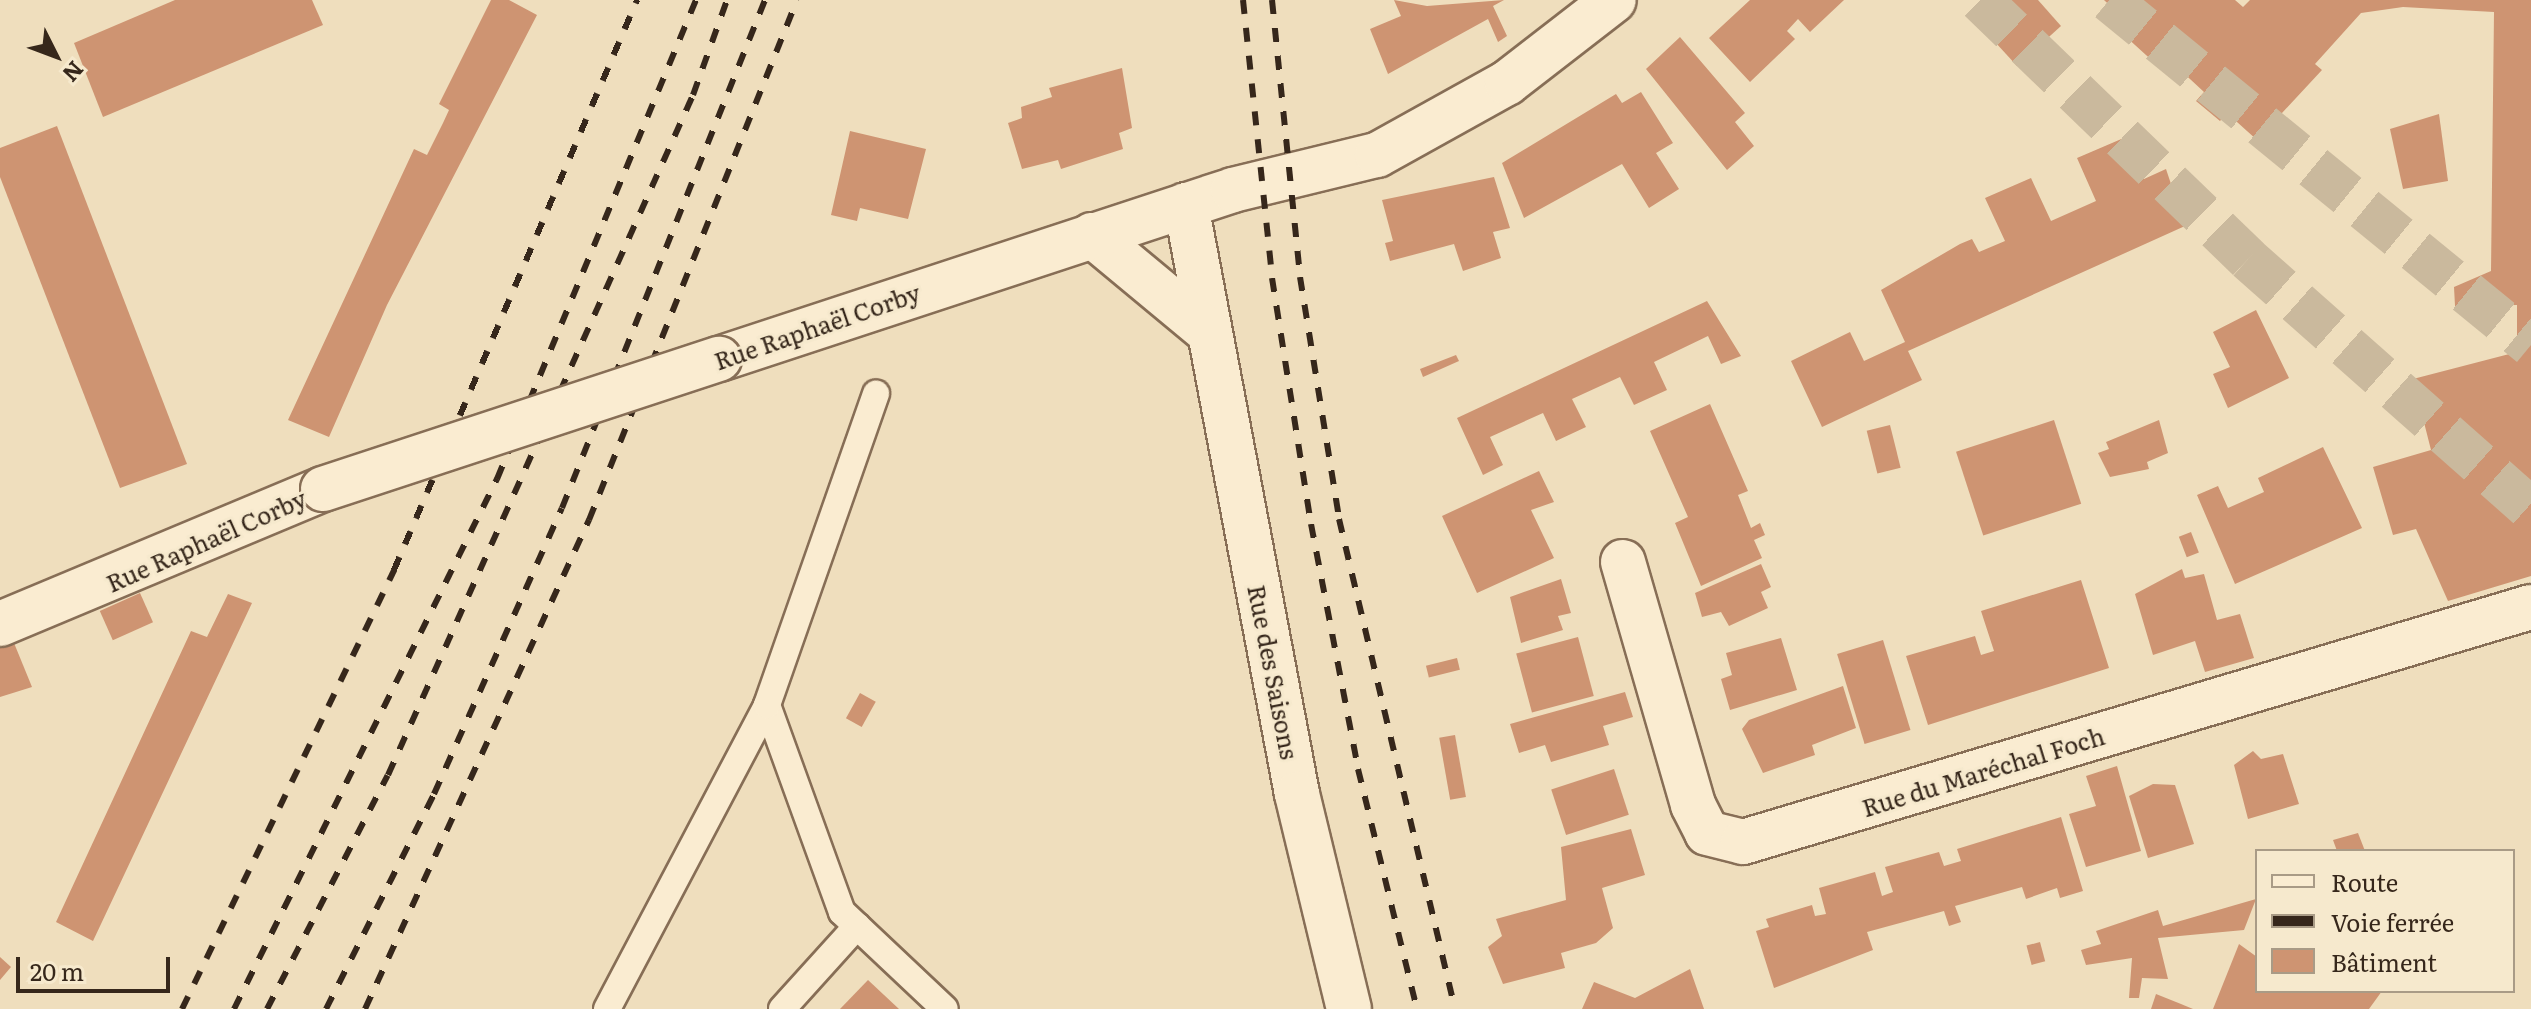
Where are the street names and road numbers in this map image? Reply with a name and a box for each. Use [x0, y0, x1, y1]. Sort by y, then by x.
street label: Rue Raphaël Corby [710, 277, 924, 375]
street label: Rue Raphaël Corby [101, 483, 311, 597]
street label: Rue des Saisons [1243, 582, 1305, 762]
street label: Rue du Maréchal Foch [1858, 720, 2108, 822]

